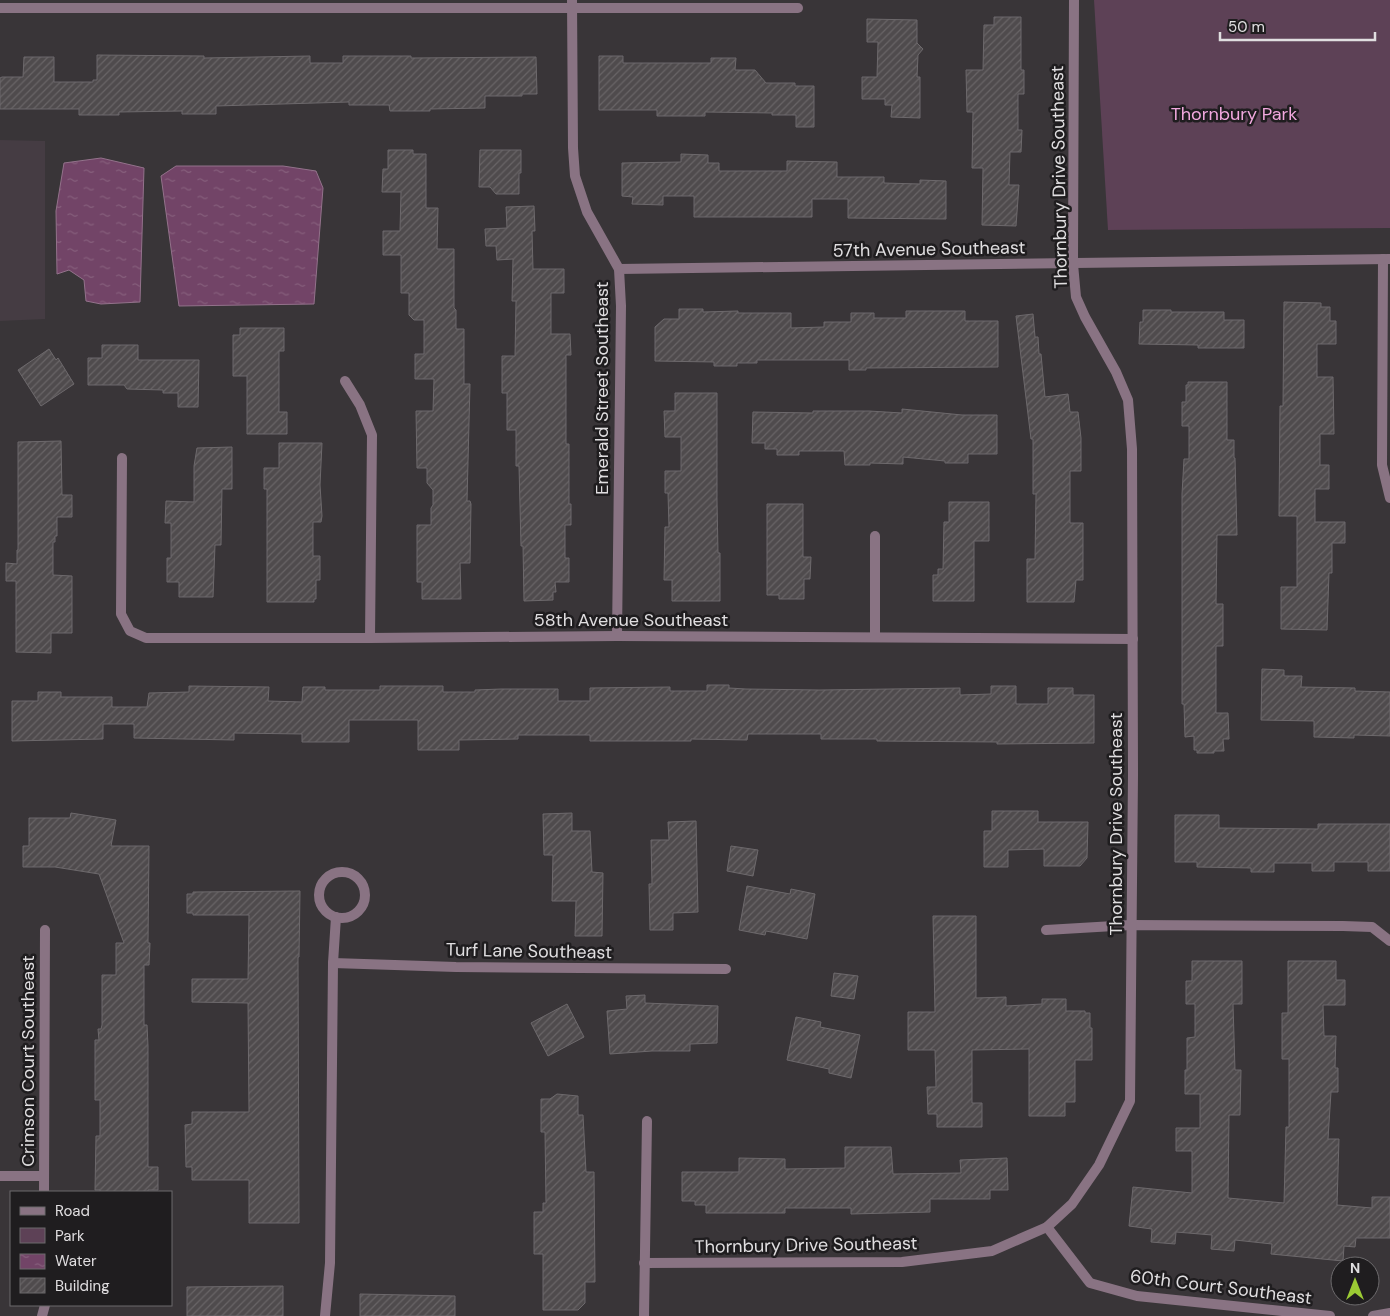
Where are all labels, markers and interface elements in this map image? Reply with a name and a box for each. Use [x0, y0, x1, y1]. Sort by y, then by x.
scale bar [1220, 10, 1375, 42]
text: 50 m [1228, 17, 1265, 37]
street label: Thornbury Drive Southeast [1045, 65, 1073, 289]
park label: Thornbury Park [1171, 102, 1297, 126]
street label: 57th Avenue Southeast [832, 235, 1026, 263]
street label: Emerald Street Southeast [590, 281, 614, 495]
street label: 58th Avenue Southeast [534, 608, 728, 632]
street label: Thornbury Drive Southeast [1104, 712, 1128, 936]
street label: Turf Lane Southeast [446, 938, 612, 964]
street label: Crimson Court Southeast [16, 955, 40, 1167]
legend [10, 1191, 172, 1306]
text: Road [55, 1201, 90, 1221]
text: Park [55, 1226, 85, 1246]
street label: Thornbury Drive Southeast [694, 1231, 918, 1259]
text: Water [55, 1251, 97, 1271]
north arrow [1330, 1256, 1380, 1306]
text: N [1350, 1259, 1360, 1277]
street label: 60th Court Southeast [1129, 1264, 1313, 1310]
text: Building [55, 1276, 110, 1296]

